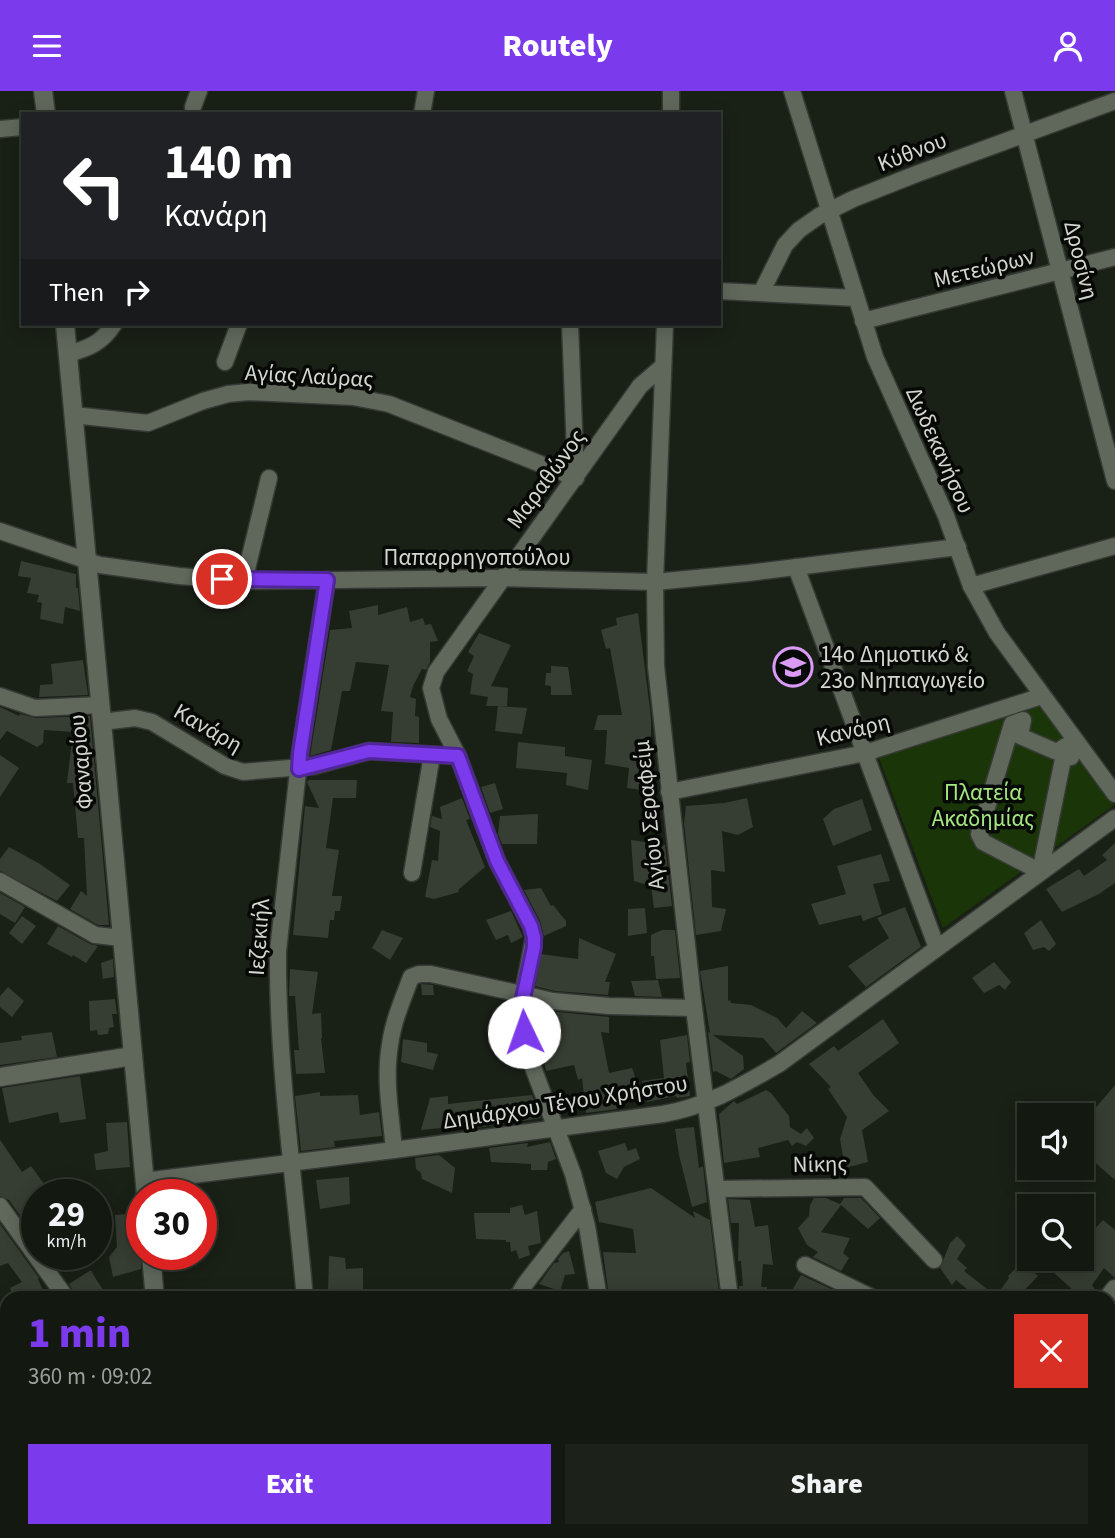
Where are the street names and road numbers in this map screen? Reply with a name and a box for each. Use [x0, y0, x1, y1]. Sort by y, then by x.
street label: Κύθνου [873, 124, 951, 180]
street label: Δροσίνη [1055, 217, 1107, 303]
street label: Μετεώρων [930, 240, 1038, 296]
street label: Αγίας Λαύρας [244, 356, 374, 396]
street label: Δωδεκανήσου [897, 381, 983, 519]
street label: Μαραθώνος [499, 422, 593, 536]
street label: Παπαρρηγοπούλου [384, 541, 570, 574]
street label: Κανάρη [167, 695, 249, 761]
street label: Κανάρη [813, 705, 893, 755]
street label: Φαναρίου [60, 713, 102, 811]
street label: Αγίου Σεραφείμ [625, 738, 673, 892]
street label: Ιεζεκιήλ [240, 897, 278, 977]
street label: Δημάρχου Τέγου Χρήστου [440, 1066, 690, 1138]
street label: Νίκης [792, 1147, 848, 1181]

